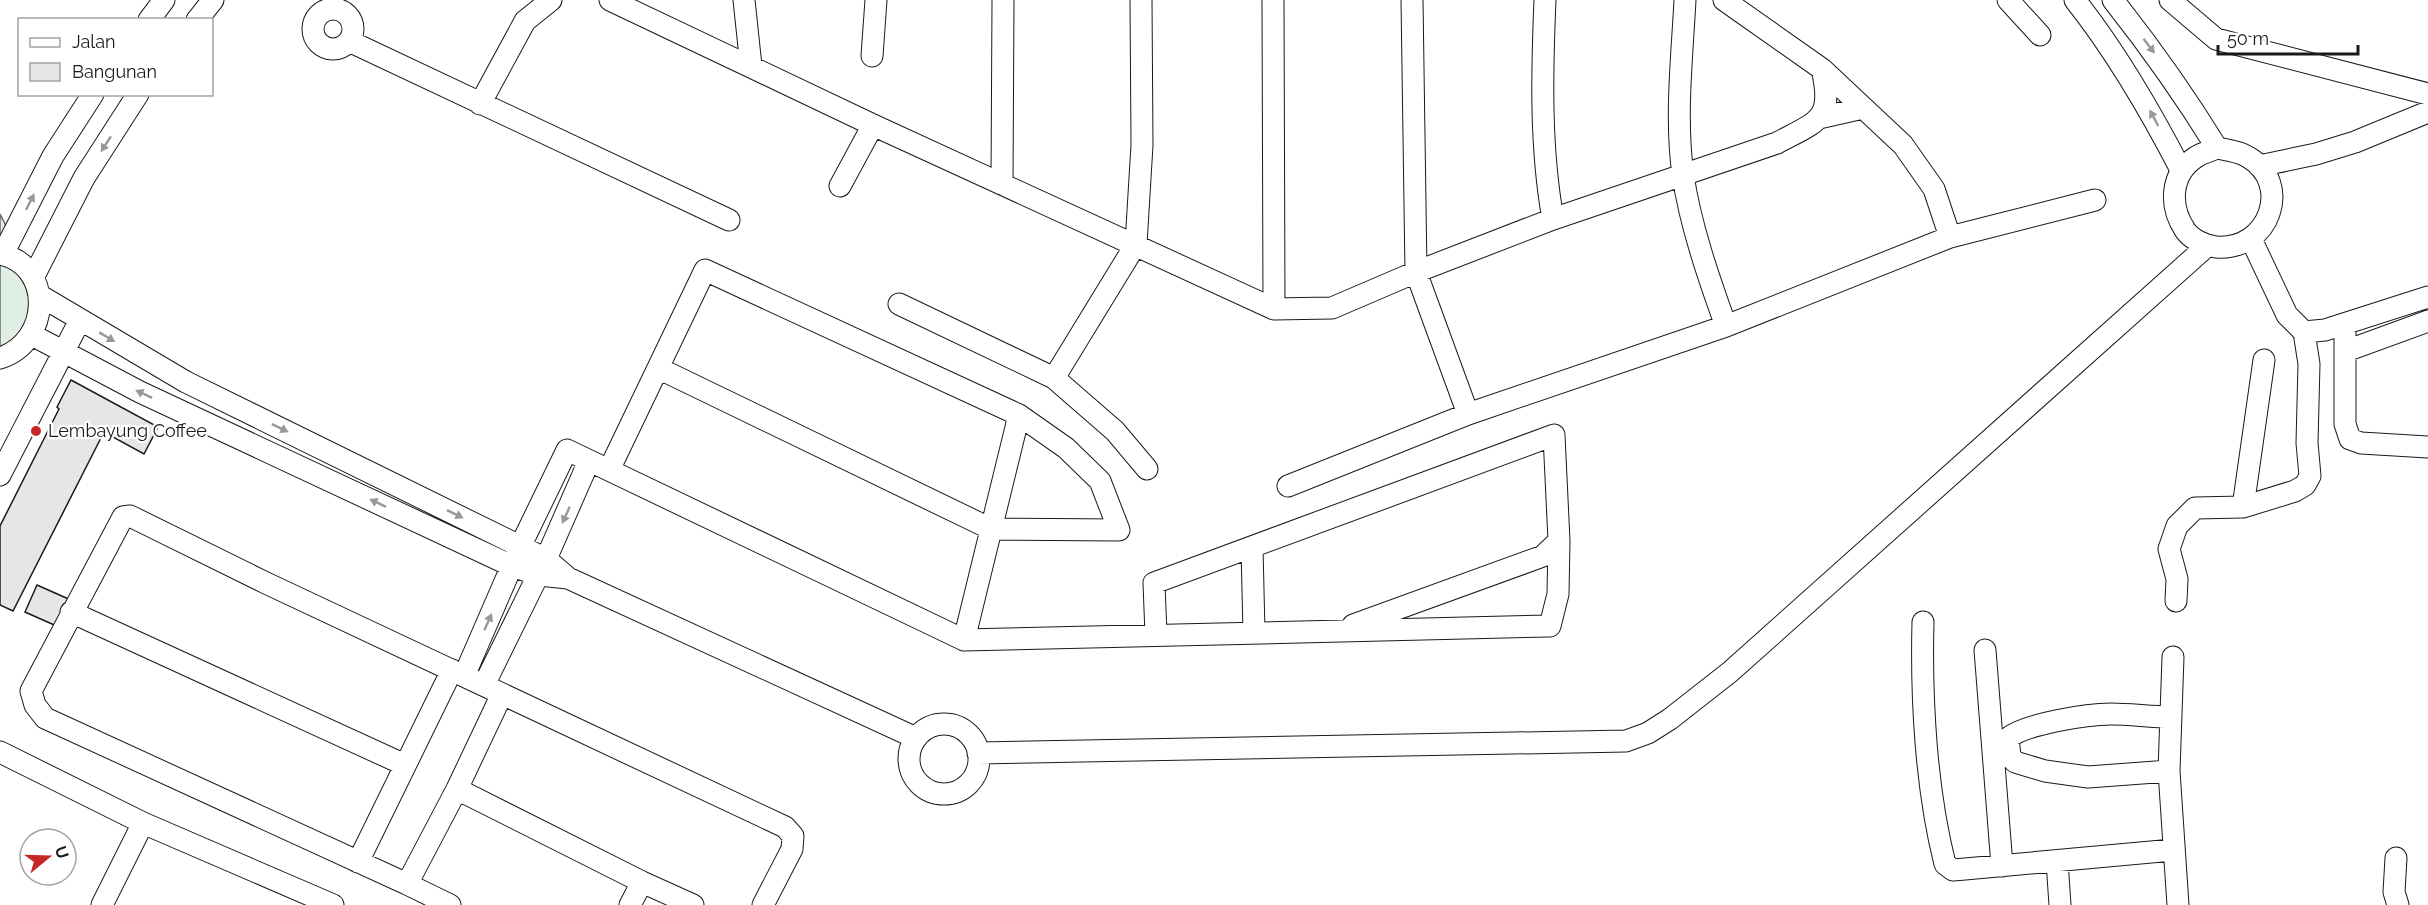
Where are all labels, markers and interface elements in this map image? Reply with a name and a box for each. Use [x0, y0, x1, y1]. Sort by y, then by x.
legend [18, 18, 213, 96]
scale bar [2218, 18, 2358, 56]
text: 50 m [2227, 28, 2269, 49]
text: Jalan [72, 31, 116, 52]
one-way arrow [2143, 38, 2156, 54]
text: Bangunan [72, 61, 157, 82]
one-way arrow [2149, 110, 2159, 127]
one-way arrow [101, 136, 112, 152]
one-way arrow [25, 193, 35, 210]
one-way arrow [99, 331, 115, 342]
one-way arrow [136, 389, 153, 398]
place label: Lembayung Coffee [48, 420, 207, 441]
one-way arrow [271, 423, 288, 432]
marker: Lembayung Coffee [29, 424, 43, 438]
one-way arrow [369, 498, 386, 507]
one-way arrow [561, 506, 571, 524]
one-way arrow [446, 509, 463, 519]
one-way arrow [483, 614, 492, 631]
north arrow [18, 827, 78, 887]
text: U [51, 844, 73, 861]

